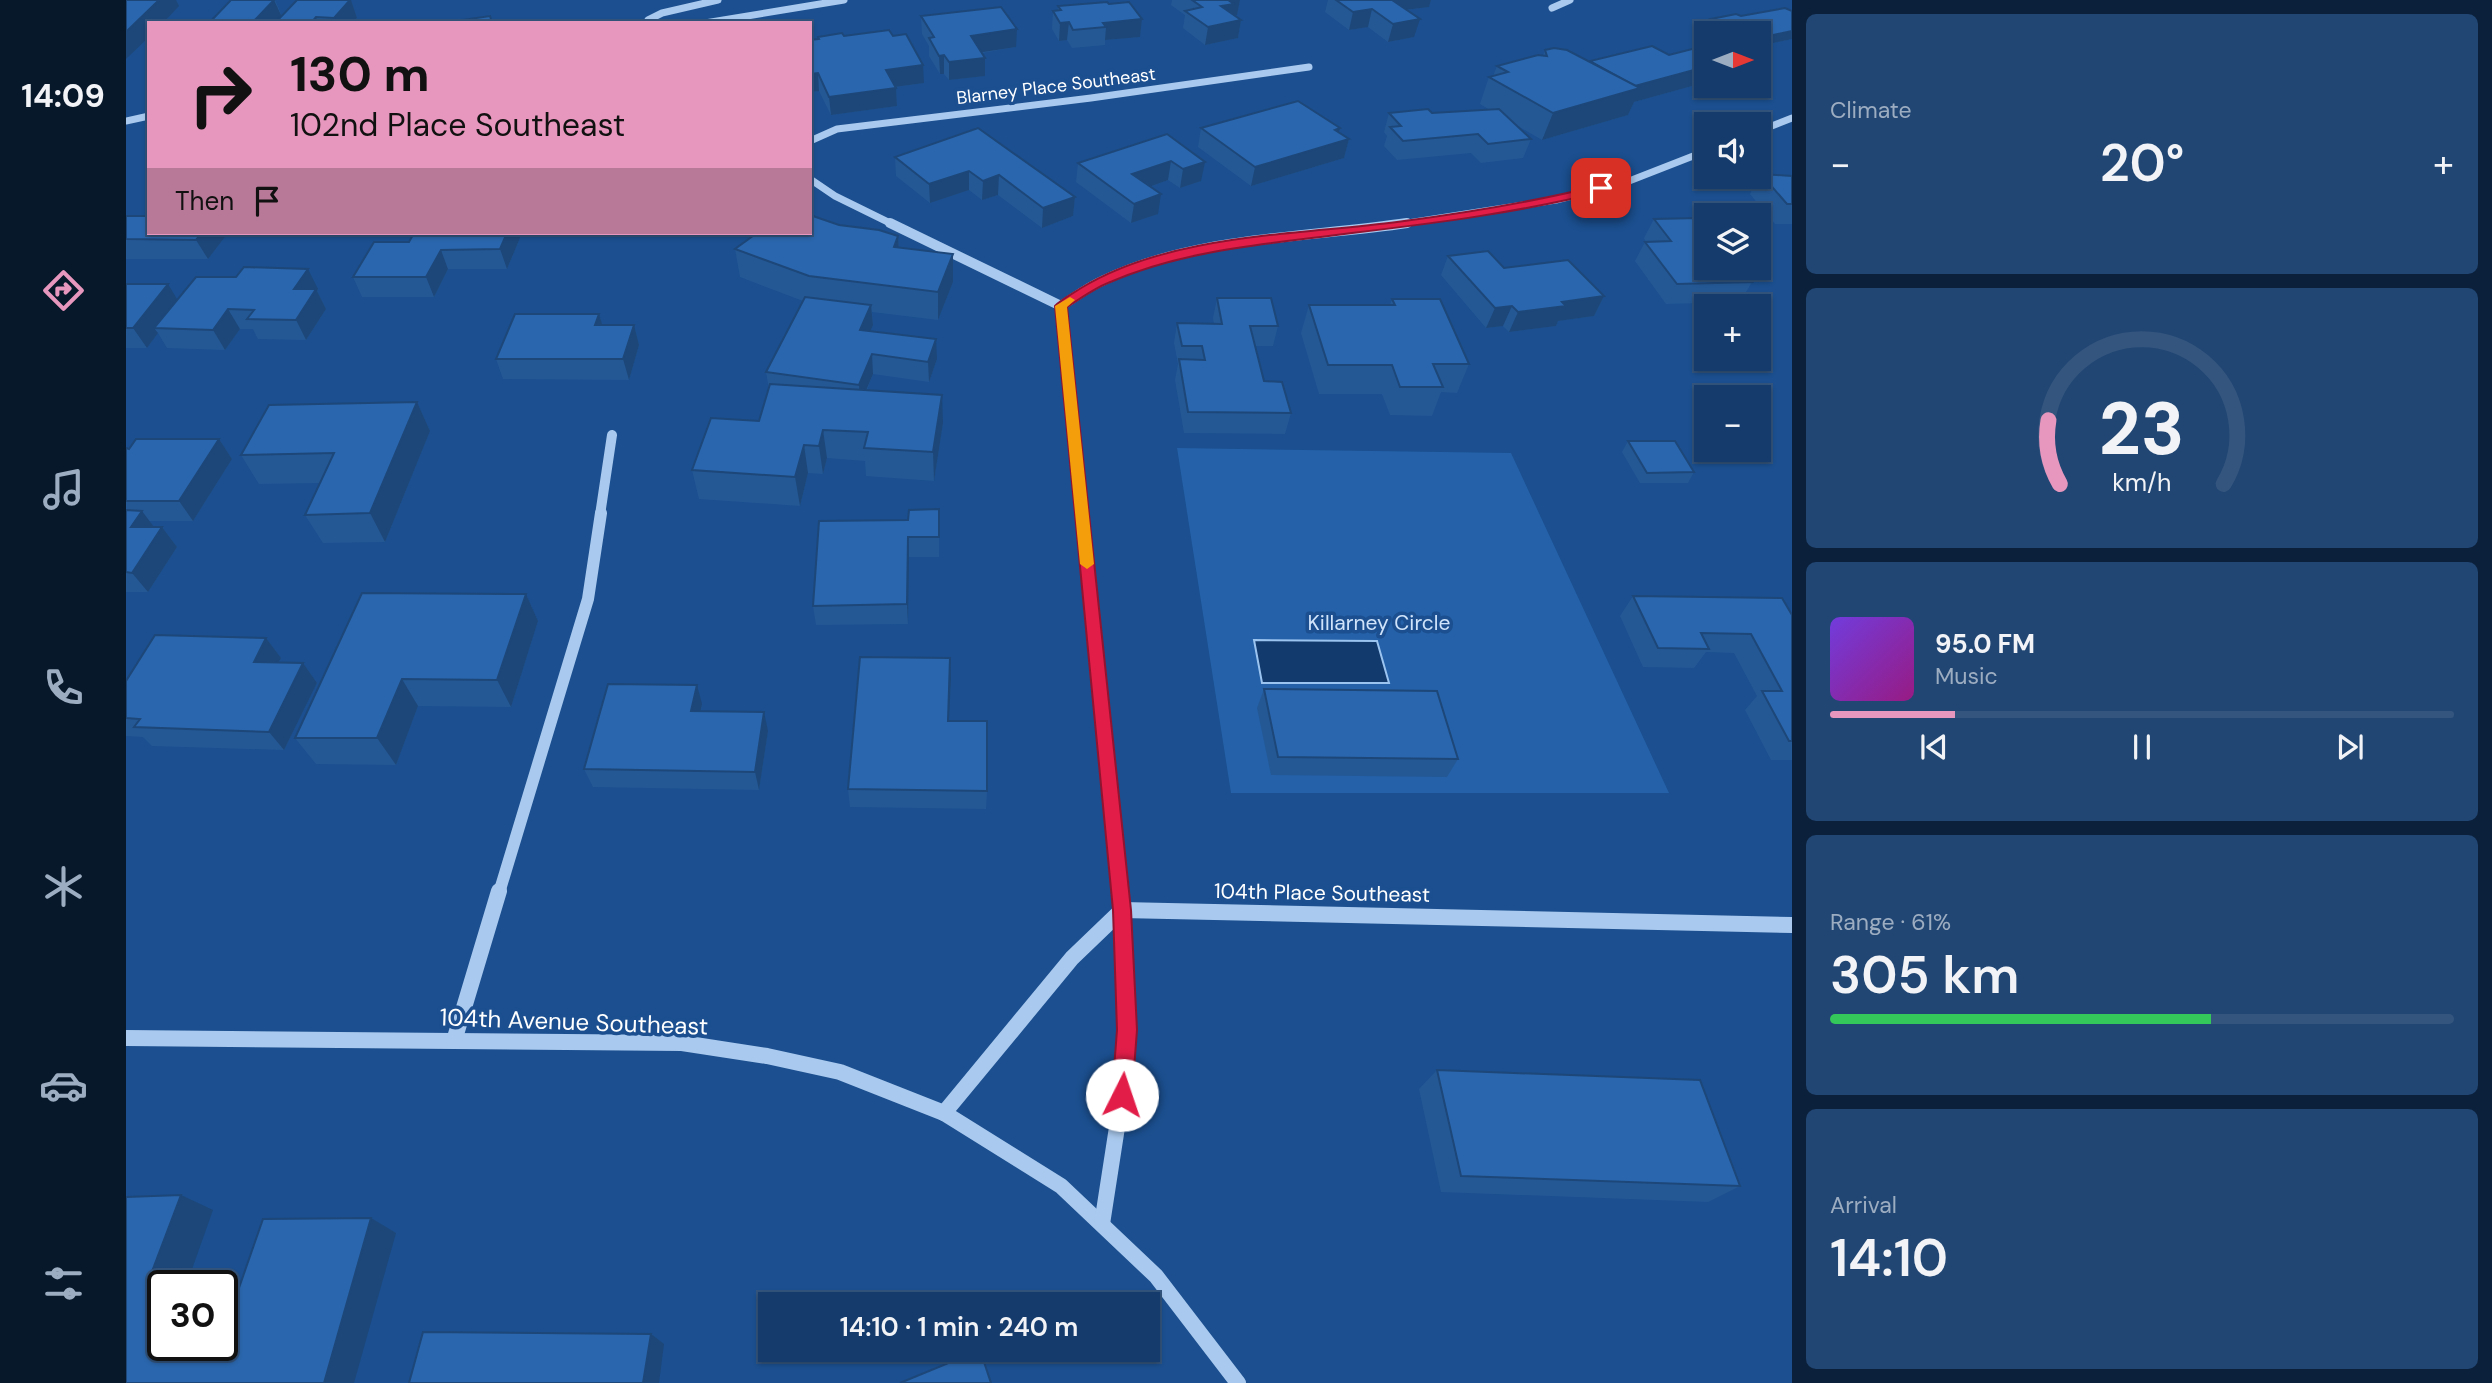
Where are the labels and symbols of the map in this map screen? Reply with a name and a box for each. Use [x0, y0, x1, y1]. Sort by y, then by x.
north arrow [1694, 21, 1771, 98]
street label: Blarney Place Southeast [955, 62, 1157, 110]
pin [1571, 158, 1631, 218]
park label: Killarney Circle [1308, 609, 1450, 637]
street label: 104th Place Southeast [1214, 877, 1430, 909]
street label: 104th Avenue Southeast [439, 1001, 709, 1042]
position arrow [1085, 1058, 1159, 1132]
speed limit sign: 30 [147, 1270, 238, 1361]

